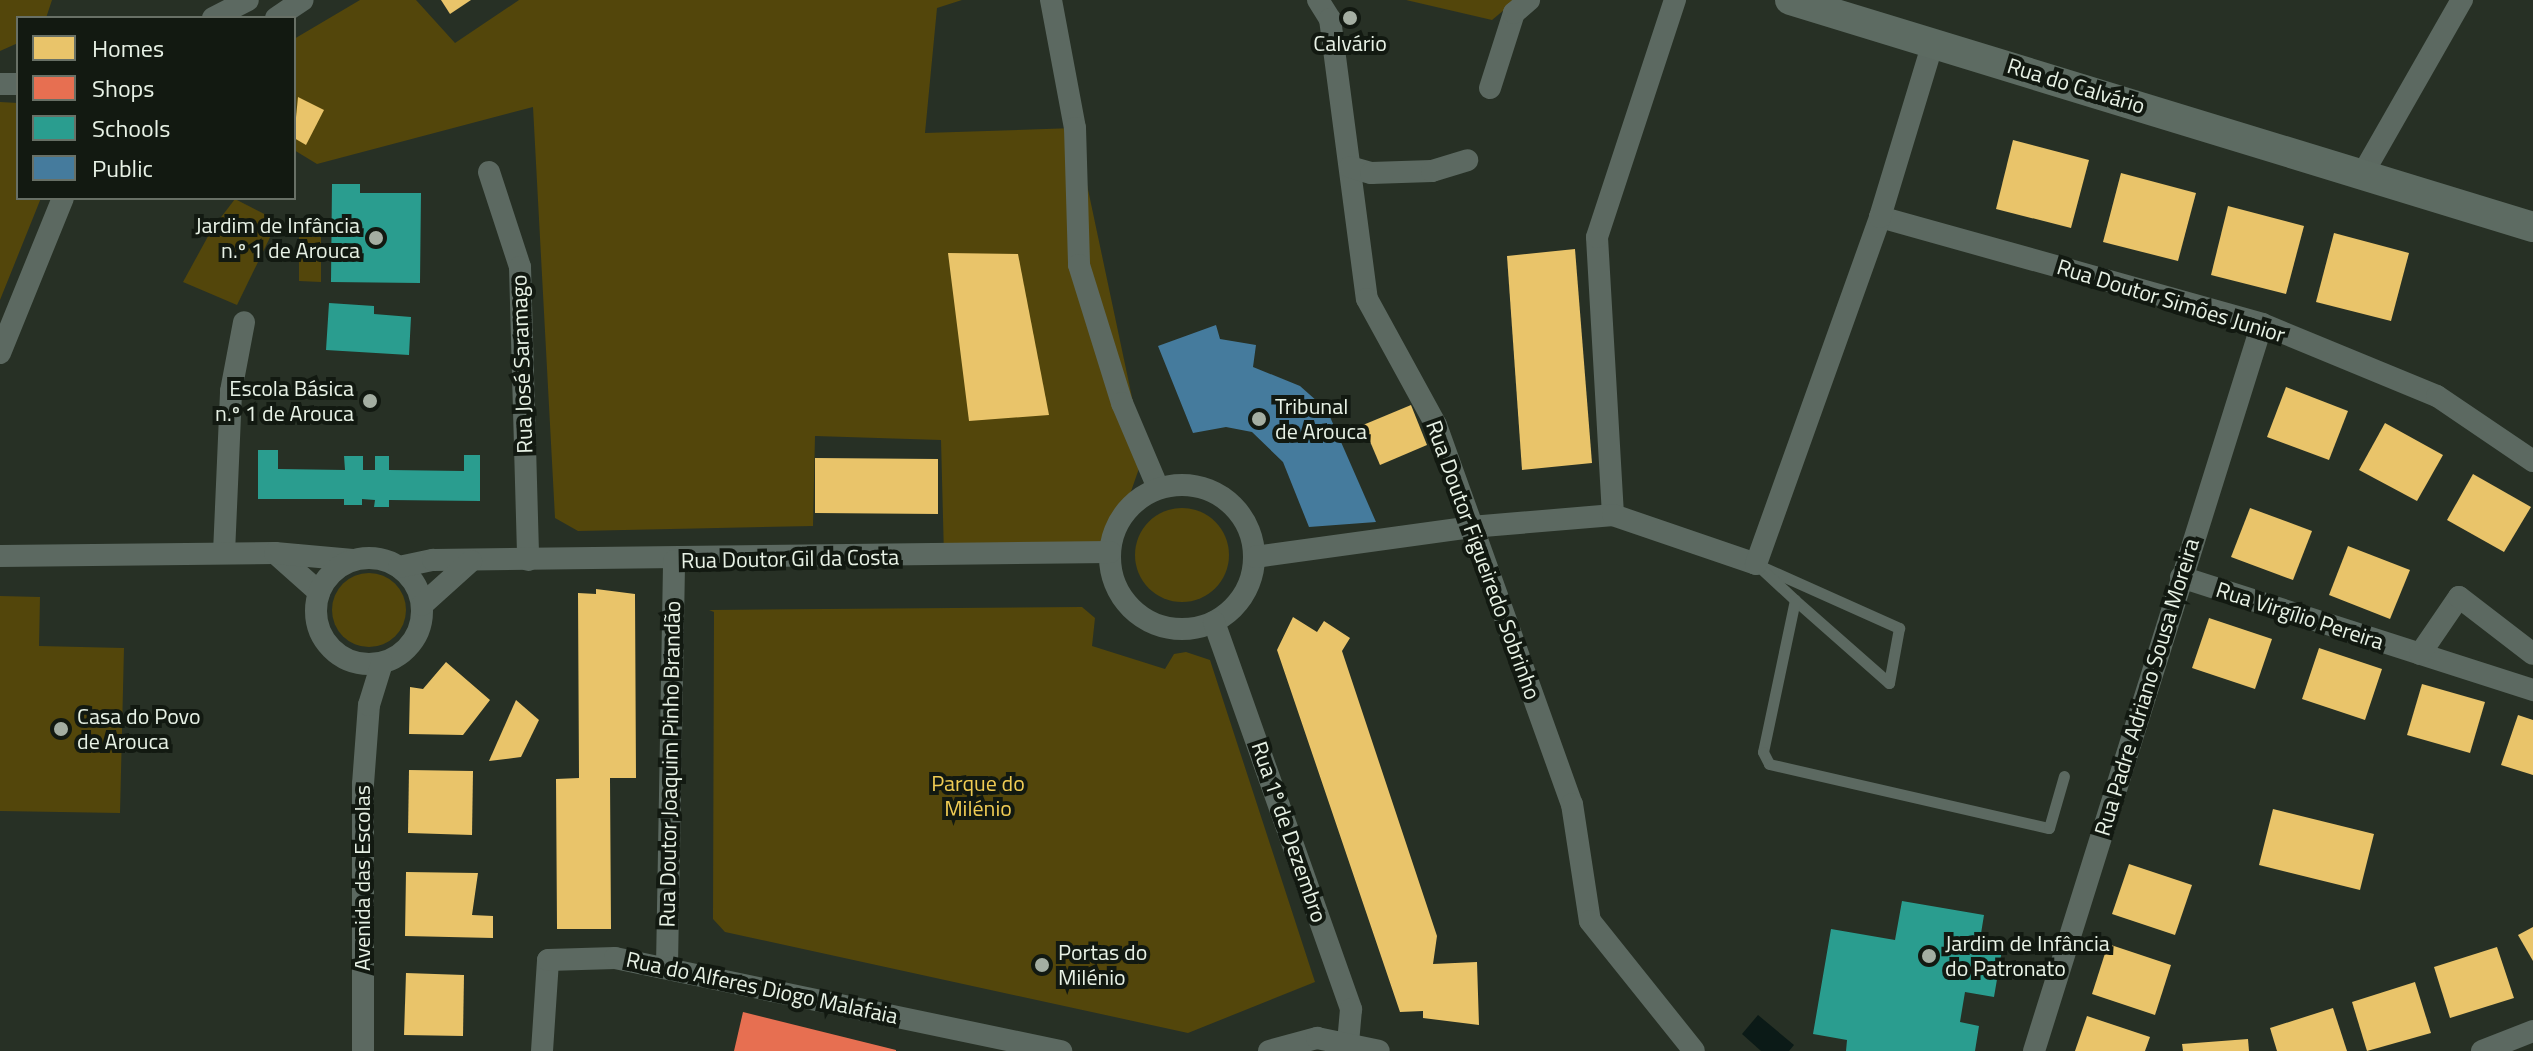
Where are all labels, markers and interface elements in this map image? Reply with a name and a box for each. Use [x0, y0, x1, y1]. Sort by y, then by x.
marker: Calvário [1341, 9, 1359, 27]
legend [16, 16, 296, 200]
text: Homes [92, 30, 164, 66]
place label: Calvário [1313, 31, 1387, 57]
street label: Rua do Calvário [2004, 53, 2148, 119]
text: Shops [92, 70, 154, 106]
text: Schools [92, 110, 170, 146]
text: Public [92, 150, 153, 186]
place label: Jardim de Infância n.º 1 de Arouca [195, 212, 360, 264]
marker: Jardim de Infância n.º 1 de Arouca [367, 229, 385, 247]
street label: Rua Doutor Simões Junior [2054, 254, 2288, 348]
street label: Rua José Saramago [506, 274, 538, 454]
place label: Escola Básica n.º 1 de Arouca [215, 375, 354, 426]
marker: Escola Básica n.º 1 de Arouca [361, 392, 379, 410]
place label: Tribunal de Arouca [1275, 393, 1367, 444]
marker: Tribunal de Arouca [1250, 410, 1268, 428]
street label: Rua Doutor Figueiredo Sobrinho [1420, 417, 1546, 703]
street label: Rua Padre Adriano Sousa Moreira [2089, 535, 2205, 839]
street label: Rua Doutor Gil da Costa [681, 544, 899, 574]
street label: Rua Virgílio Pereira [2213, 576, 2387, 656]
street label: Rua Doutor Joaquim Pinho Brandão [654, 600, 686, 928]
place label: Casa do Povo de Arouca [77, 703, 201, 754]
marker: Casa do Povo de Arouca [52, 720, 70, 738]
street label: Rua 1º de Dezembro [1246, 738, 1332, 926]
park label: Parque do Milénio [931, 770, 1025, 822]
street label: Avenida das Escolas [350, 785, 376, 971]
place label: Jardim de Infância do Patronato [1945, 930, 2110, 982]
place label: Portas do Milénio [1058, 939, 1147, 990]
street label: Rua do Alferes Diogo Malafaia [624, 946, 900, 1030]
marker: Jardim de Infância do Patronato [1920, 947, 1938, 965]
marker: Portas do Milénio [1033, 956, 1051, 974]

